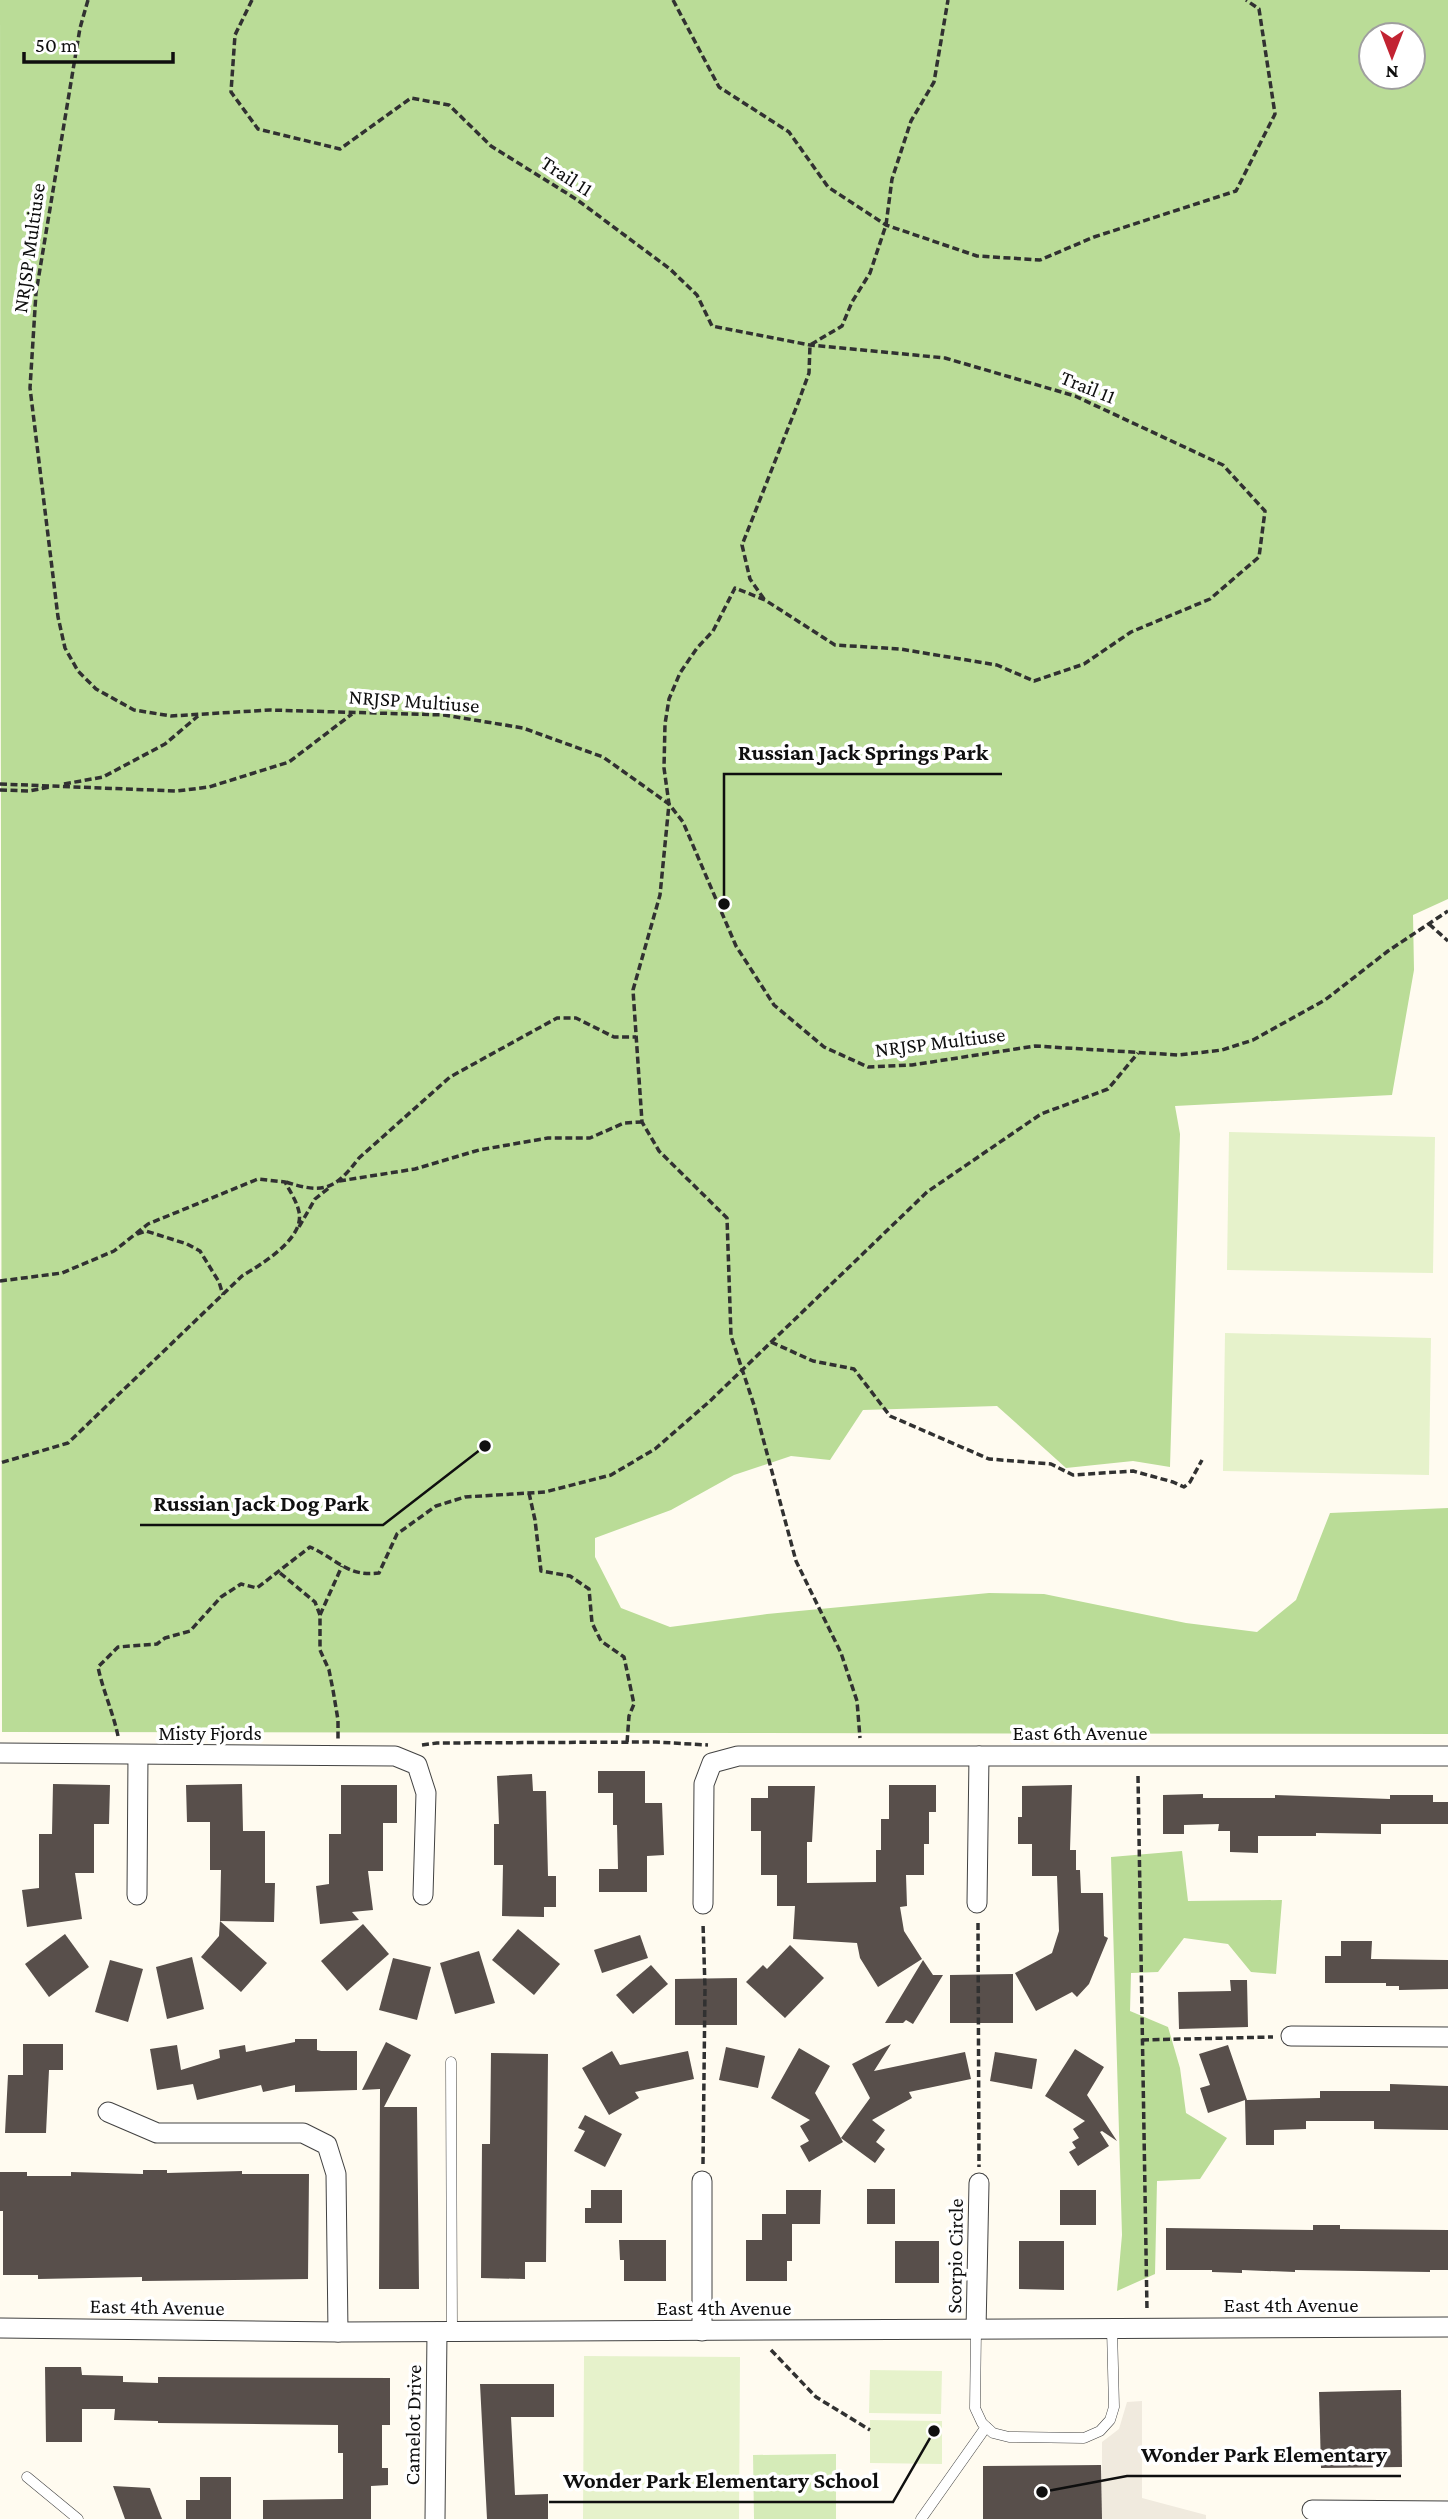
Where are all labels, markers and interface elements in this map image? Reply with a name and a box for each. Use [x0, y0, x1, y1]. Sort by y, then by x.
scale bar [24, 21, 173, 65]
north arrow [1357, 21, 1427, 91]
text: 50 m [35, 33, 78, 57]
text: N [1385, 62, 1398, 83]
street label: Trail 11 [537, 150, 598, 202]
street label: NRJSP Multiuse [8, 181, 50, 315]
street label: Trail 11 [1057, 365, 1119, 409]
street label: NRJSP Multiuse [348, 684, 480, 718]
callout: Russian Jack Springs Park [724, 730, 1002, 774]
text: Russian Jack Springs Park [738, 739, 989, 765]
street label: NRJSP Multiuse [874, 1022, 1006, 1062]
callout: Russian Jack Dog Park [140, 1481, 383, 1525]
text: Russian Jack Dog Park [153, 1490, 369, 1516]
street label: Misty Fjords [158, 1721, 262, 1745]
street label: East 6th Avenue [1013, 1721, 1147, 1745]
street label: Scorpio Circle [942, 2198, 968, 2314]
street label: East 4th Avenue [1223, 2293, 1359, 2317]
street label: East 4th Avenue [89, 2294, 225, 2320]
street label: East 4th Avenue [656, 2296, 792, 2320]
street label: Camelot Drive [400, 2364, 426, 2486]
callout: Wonder Park Elementary [1127, 2432, 1401, 2476]
text: Wonder Park Elementary [1140, 2441, 1388, 2467]
callout: Wonder Park Elementary School [549, 2458, 893, 2502]
text: Wonder Park Elementary School [562, 2467, 879, 2493]

